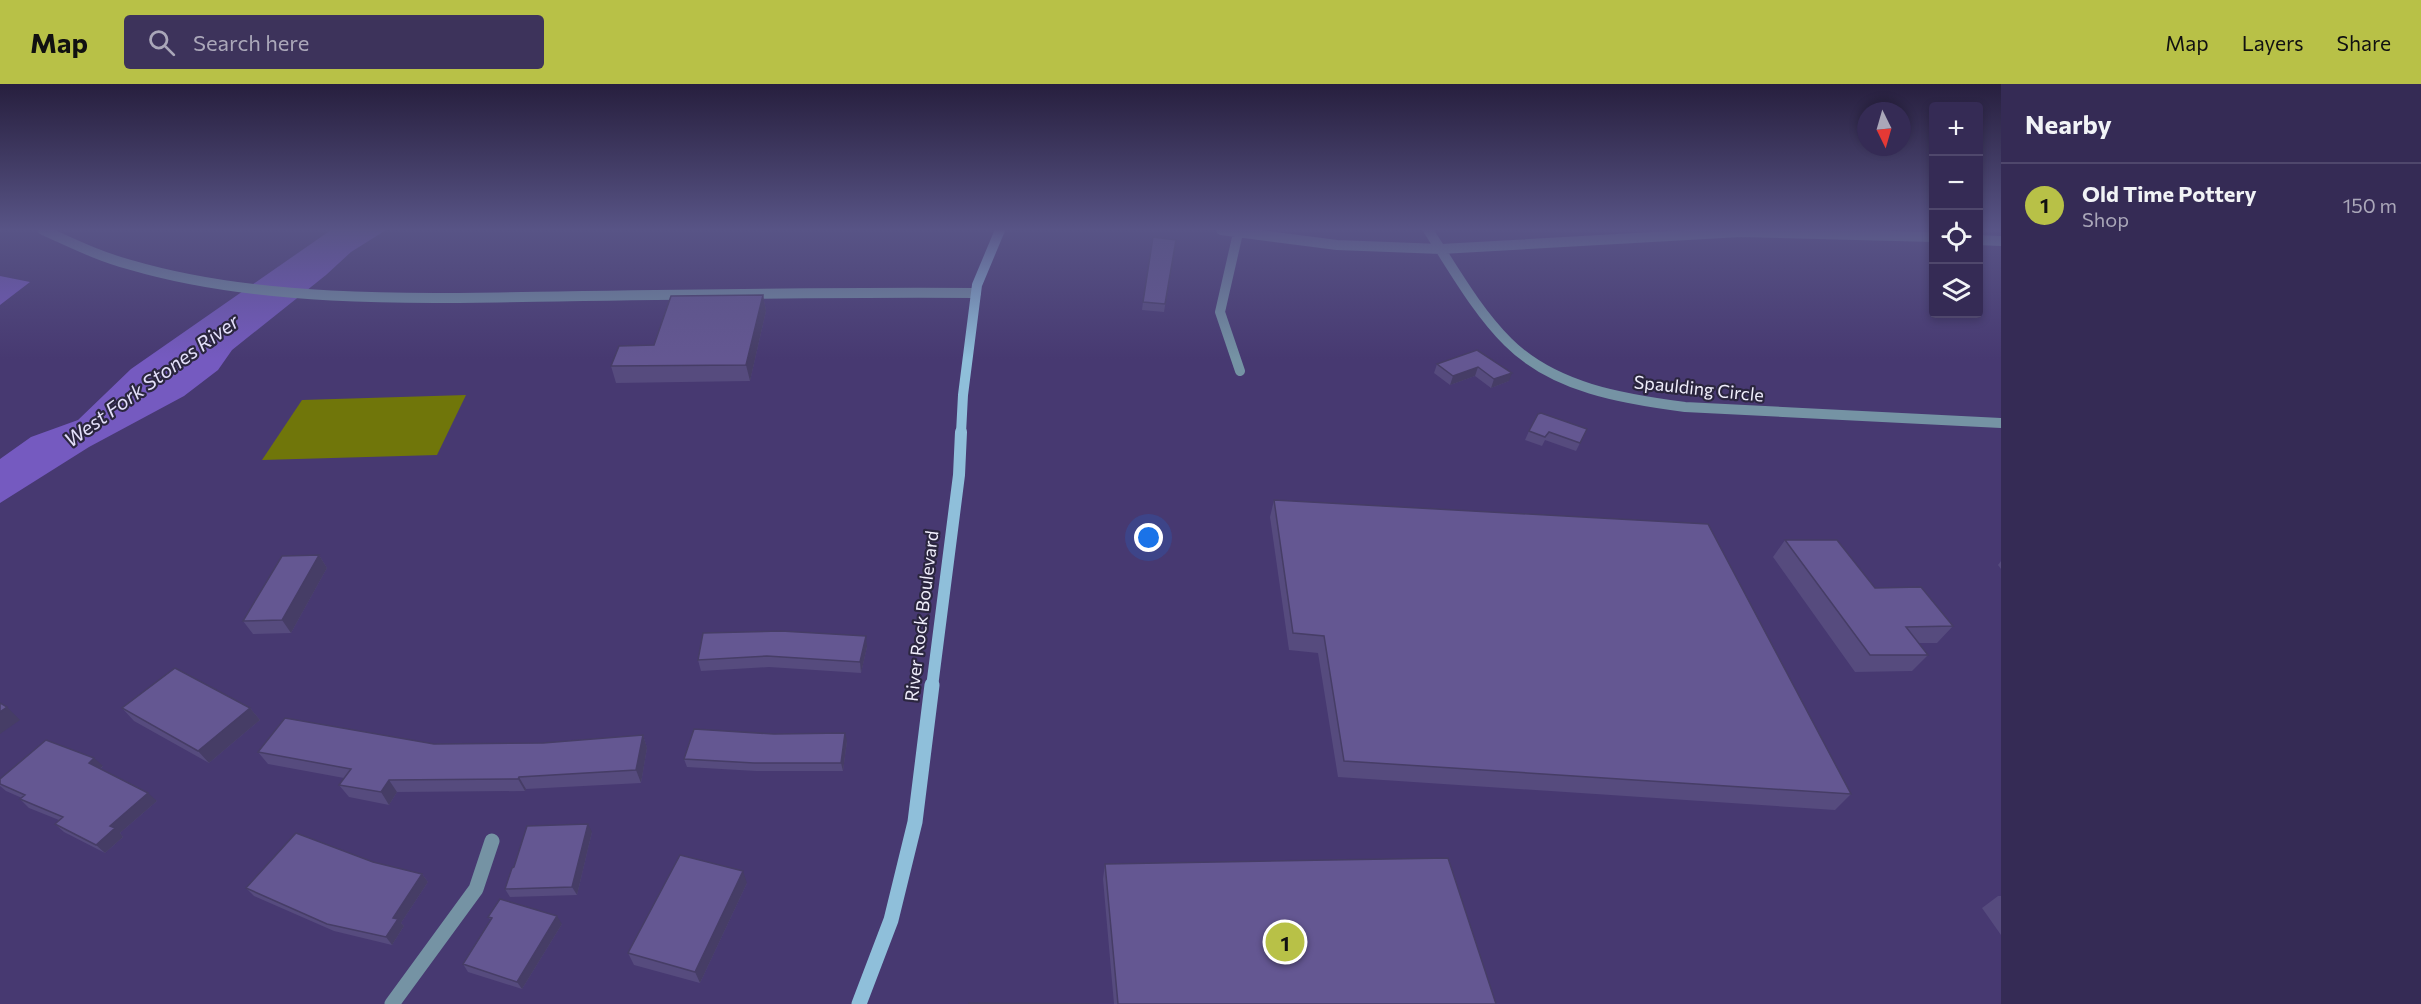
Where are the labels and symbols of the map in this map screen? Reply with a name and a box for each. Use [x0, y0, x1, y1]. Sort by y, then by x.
north arrow [1857, 102, 1911, 156]
water label: West Fork Stones River [59, 308, 244, 451]
street label: Spaulding Circle [1633, 370, 1765, 406]
your location [1134, 523, 1163, 552]
street label: River Rock Boulevard [900, 529, 942, 703]
pin: 1 [1266, 920, 1304, 964]

